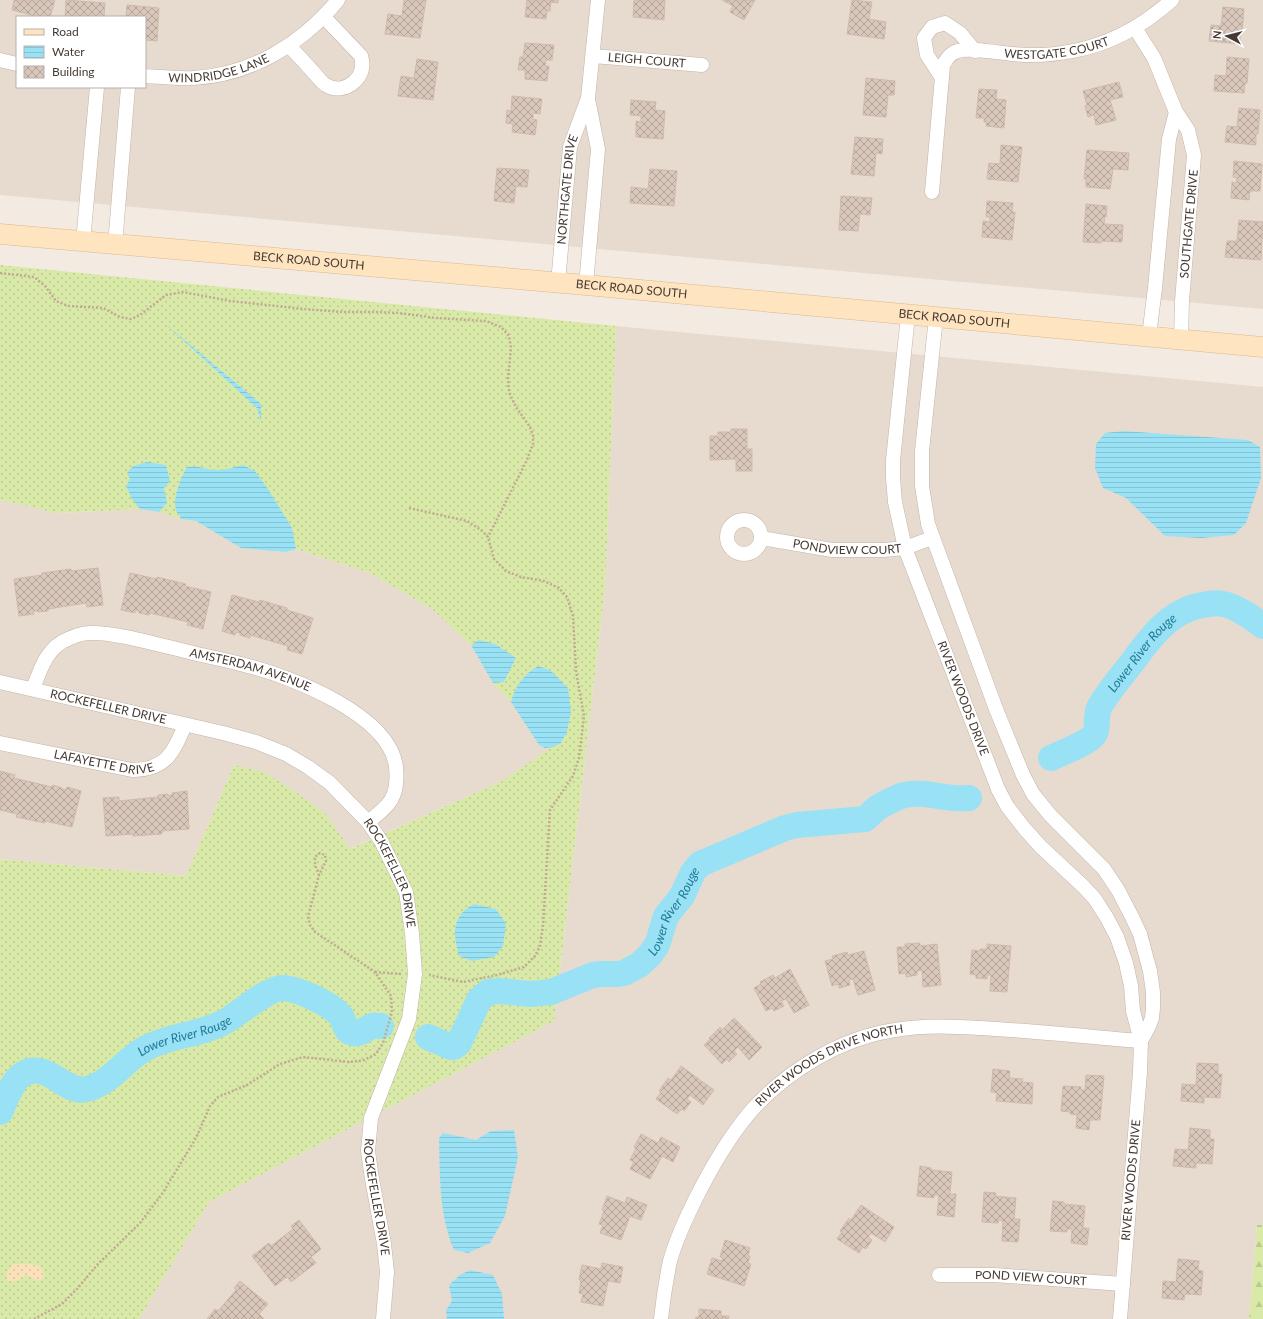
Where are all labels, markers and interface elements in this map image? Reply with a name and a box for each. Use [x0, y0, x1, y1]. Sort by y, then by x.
legend [16, 16, 146, 88]
north arrow [1207, 16, 1247, 56]
text: Road [52, 24, 79, 39]
text: N [1210, 30, 1224, 40]
street label: WESTGATE COURT [1003, 33, 1111, 62]
text: Water [52, 44, 85, 59]
street label: LEIGH COURT [607, 49, 686, 71]
street label: WINDRIDGE LANE [168, 50, 271, 85]
text: Building [52, 64, 95, 79]
street label: NORTHGATE DRIVE [553, 132, 581, 245]
street label: SOUTHGATE DRIVE [1176, 169, 1201, 279]
street label: BECK ROAD SOUTH [252, 248, 365, 273]
street label: BECK ROAD SOUTH [575, 276, 688, 301]
street label: BECK ROAD SOUTH [898, 306, 1011, 331]
street label: PONDVIEW COURT [792, 536, 902, 558]
water label: Lower River Rouge [1104, 610, 1179, 695]
street label: RIVER WOODS DRIVE [935, 639, 992, 758]
street label: AMSTERDAM AVENUE [188, 645, 313, 694]
street label: ROCKEFELLER DRIVE [49, 686, 168, 727]
street label: LAFAYETTE DRIVE [53, 746, 156, 778]
street label: ROCKEFELLER DRIVE [361, 815, 419, 929]
water label: Lower River Rouge [644, 863, 702, 959]
water label: Lower River Rouge [134, 1012, 234, 1059]
street label: RIVER WOODS DRIVE NORTH [752, 1021, 904, 1109]
street label: RIVER WOODS DRIVE [1118, 1119, 1143, 1241]
street label: ROCKEFELLER DRIVE [361, 1138, 393, 1256]
street label: POND VIEW COURT [975, 1267, 1087, 1288]

